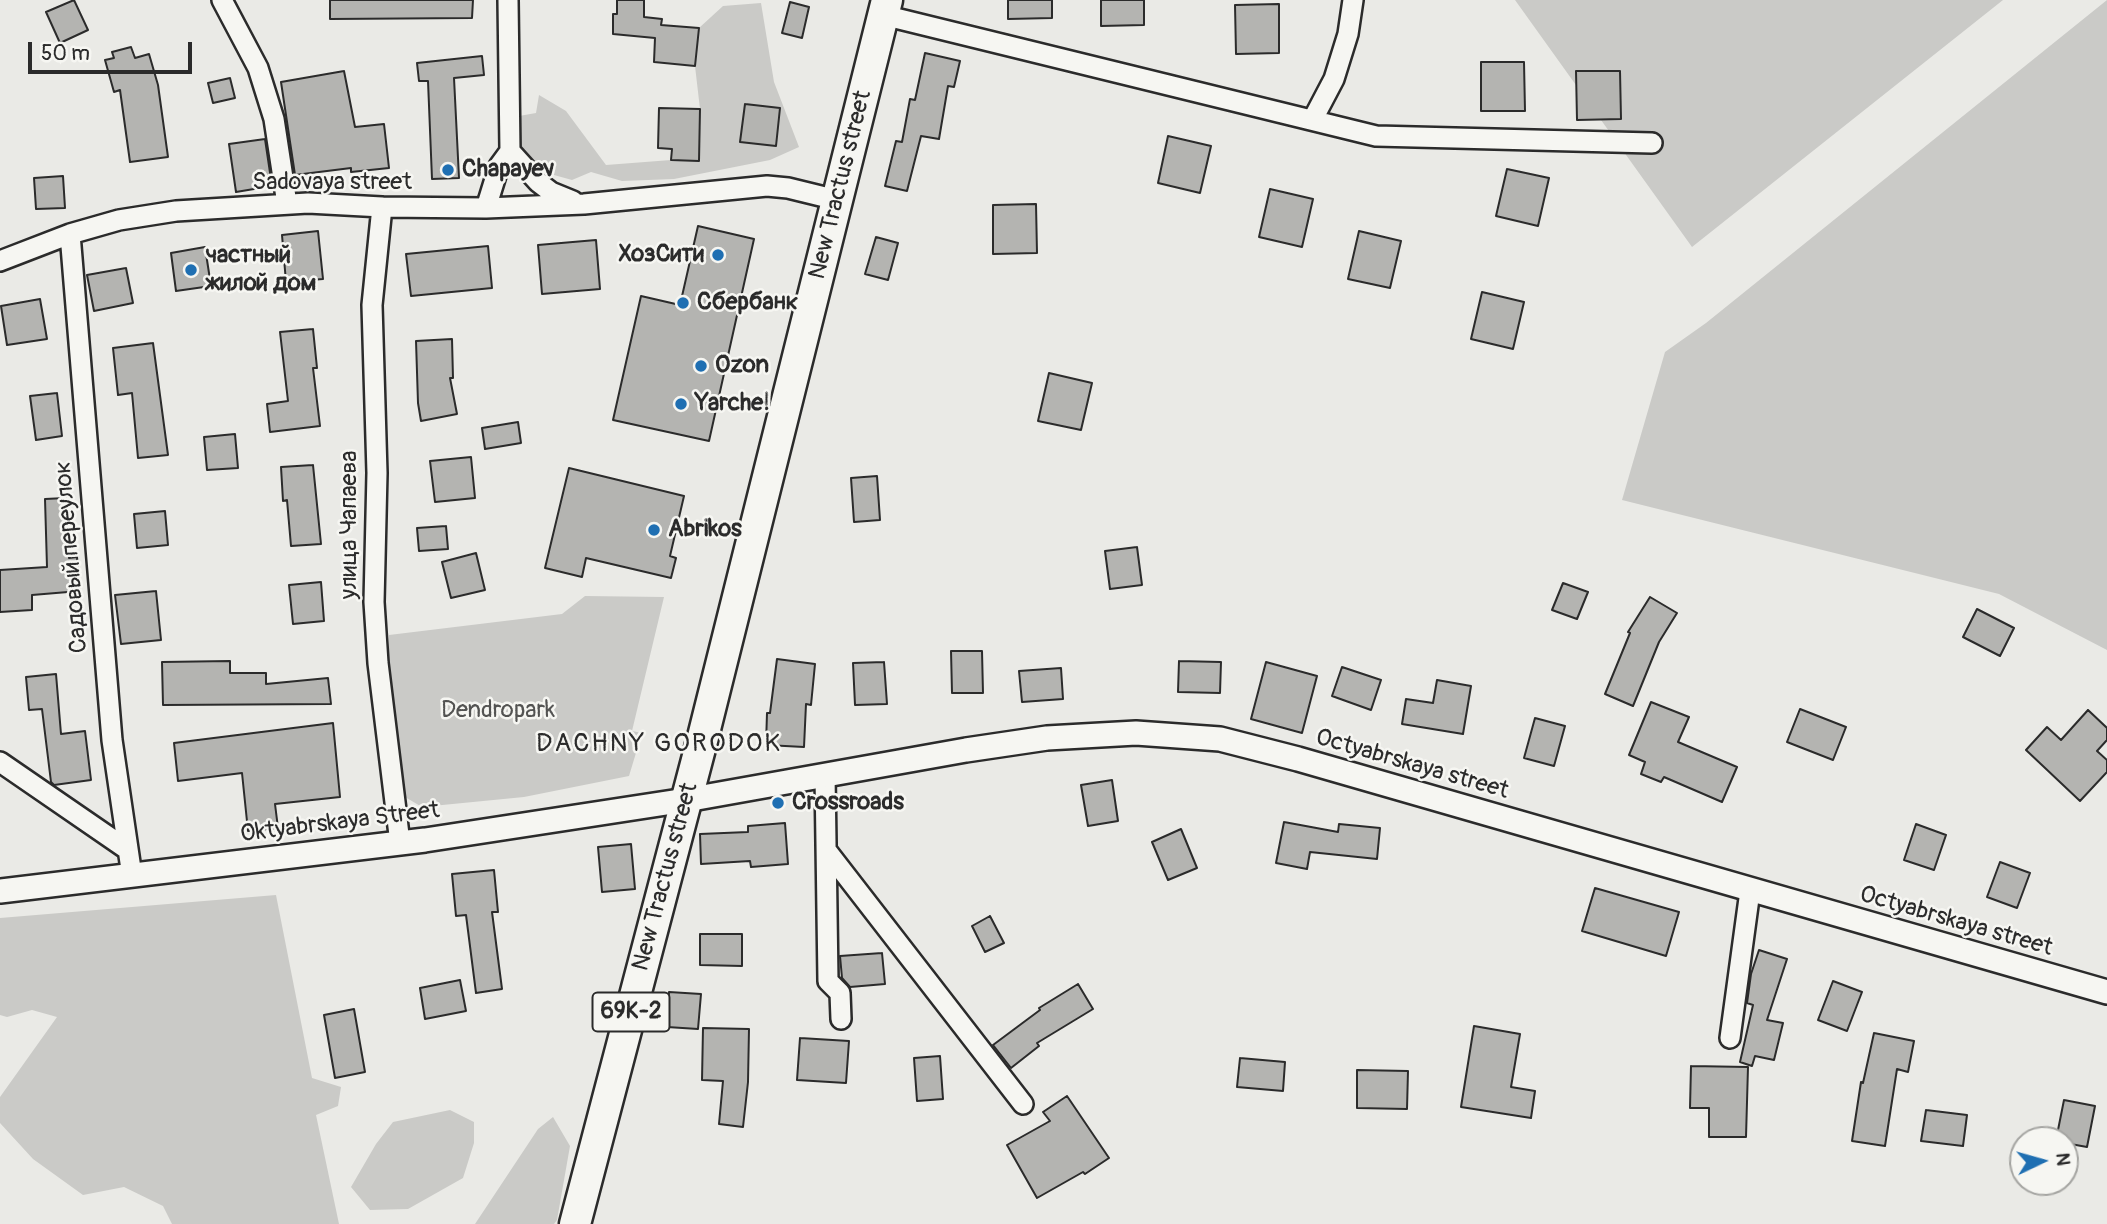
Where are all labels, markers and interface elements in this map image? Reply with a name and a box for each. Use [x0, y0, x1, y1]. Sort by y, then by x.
scale bar [32, 28, 196, 72]
text: 50 m [41, 40, 90, 67]
street label: New Tractus street [804, 88, 878, 282]
place label: Chapayev [462, 156, 554, 184]
marker: Chapayev [440, 162, 456, 178]
street label: Sadovaya street [252, 169, 412, 197]
place label: ХозСити [618, 241, 704, 269]
place label: частный жилой дом [205, 242, 316, 298]
marker: ХозСити [710, 247, 726, 263]
marker: частный жилой дом [183, 262, 199, 278]
place label: Сбербанк [697, 289, 798, 317]
marker: Сбербанк [675, 295, 691, 311]
place label: Ozon [715, 352, 769, 380]
marker: Ozon [693, 358, 709, 374]
place label: Yarche! [695, 390, 770, 418]
marker: Yarche! [673, 396, 689, 412]
street label: улица Чапаева [336, 451, 364, 599]
street label: Садовый переулок [49, 460, 95, 654]
place label: Abrikos [668, 516, 742, 544]
marker: Abrikos [646, 522, 662, 538]
park label: Dendropark [441, 697, 555, 725]
street label: Octyabrskaya street [1312, 724, 1512, 806]
district label: DACHNY GORODOK [538, 728, 780, 760]
street label: New Tractus street [627, 780, 705, 974]
place label: Crossroads [792, 789, 904, 817]
marker: Crossroads [770, 795, 786, 811]
street label: Oktyabrskaya Street [239, 797, 441, 849]
street label: Octyabrskaya street [1856, 881, 2056, 963]
road number: 69К-2 [592, 993, 670, 1032]
north arrow [2009, 1126, 2079, 1196]
text: N [2050, 1152, 2075, 1167]

